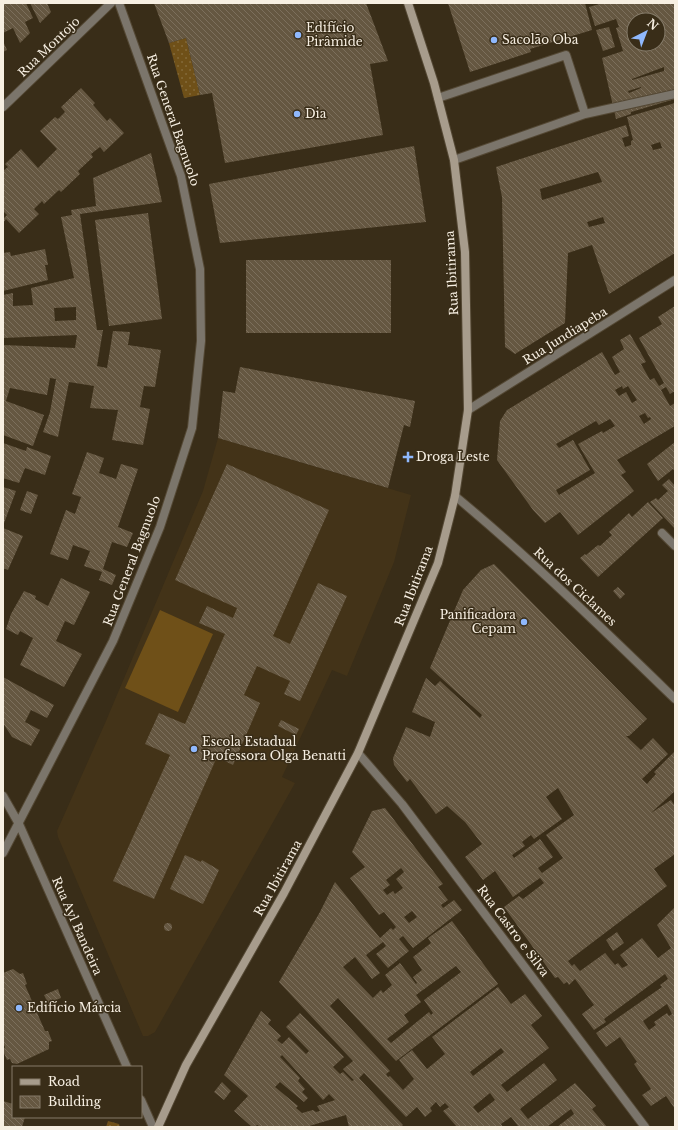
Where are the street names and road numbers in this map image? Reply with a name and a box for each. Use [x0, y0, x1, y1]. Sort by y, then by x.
street label: Rua Montojo [15, 13, 83, 80]
street label: Rua General Bagnuolo [144, 52, 203, 188]
street label: Rua Ibitirama [442, 230, 461, 316]
street label: Rua Jundiapeba [520, 303, 610, 368]
street label: Rua General Bagnuolo [100, 493, 163, 628]
street label: Rua Ibitirama [391, 543, 436, 628]
street label: Rua dos Ciclames [531, 544, 620, 629]
street label: Rua Ibitirama [250, 837, 305, 919]
street label: Rua Ayl Bandeira [49, 874, 106, 978]
street label: Rua Castro e Silva [474, 882, 553, 980]

